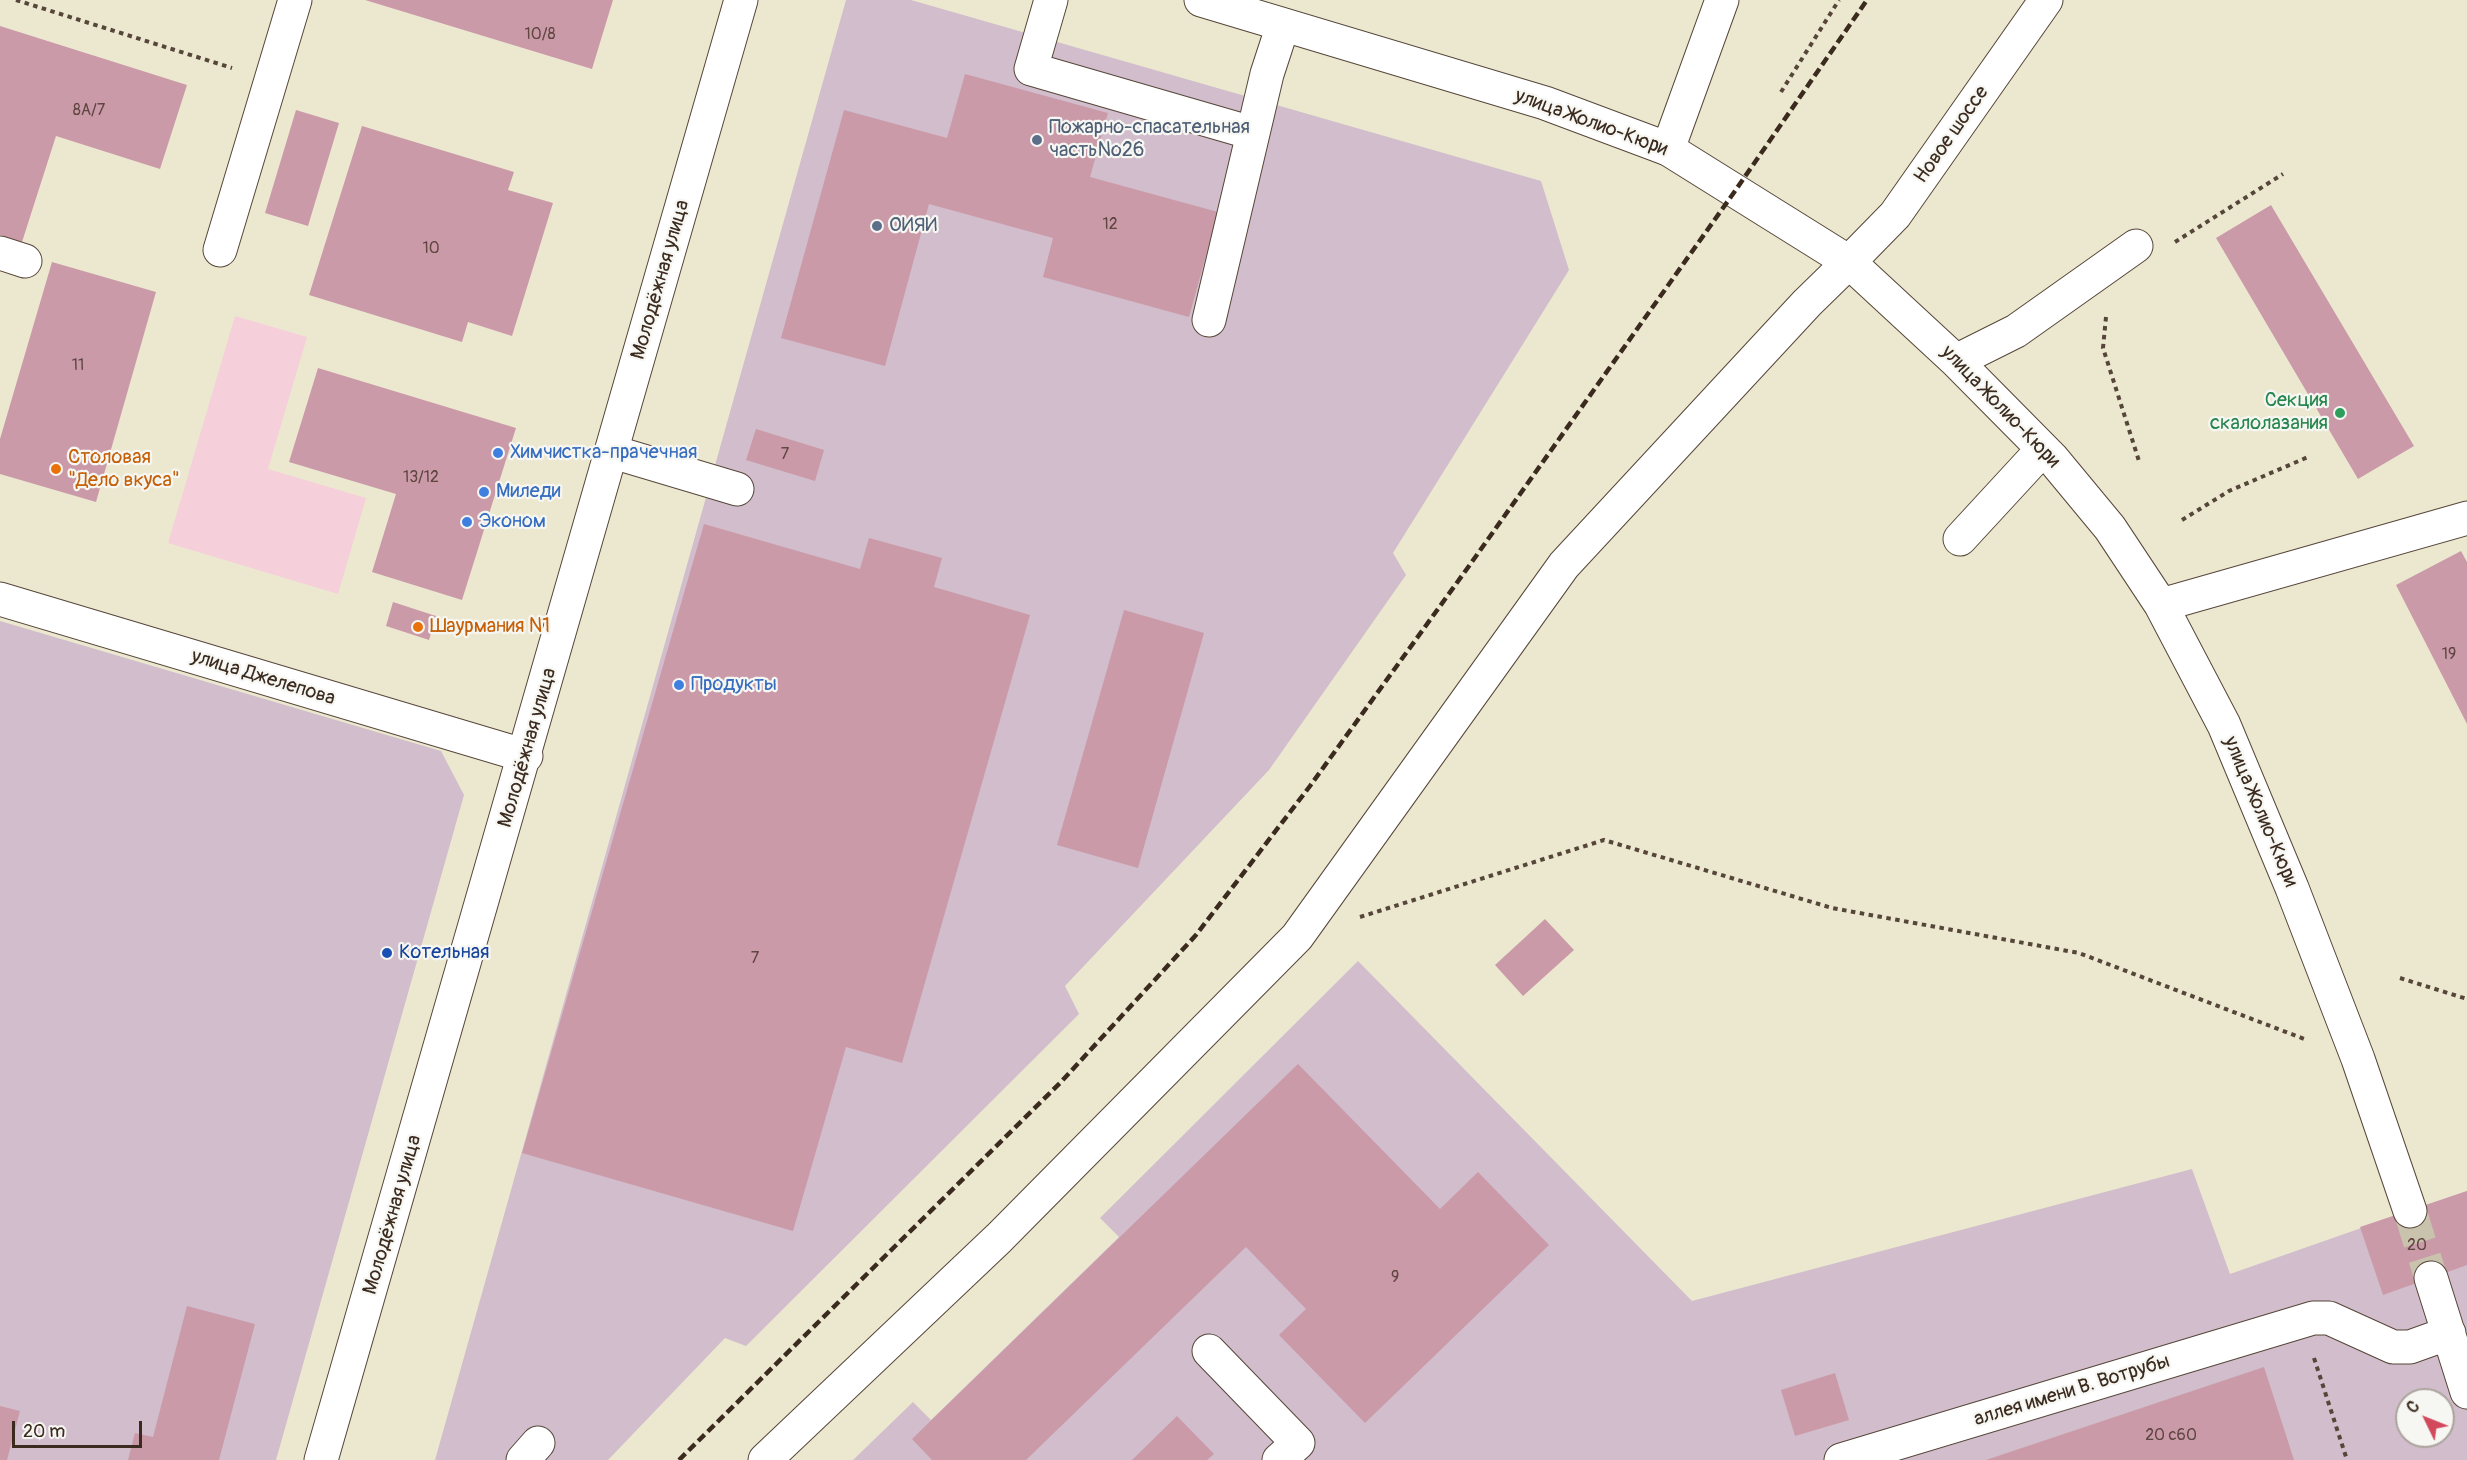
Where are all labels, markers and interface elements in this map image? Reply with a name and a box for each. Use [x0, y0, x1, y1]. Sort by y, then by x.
house number: 10/8 [525, 25, 555, 45]
street label: Новое шоссе [1910, 82, 1994, 188]
street label: улица Жолио-Кюри [1511, 84, 1671, 162]
house number: 8А/7 [73, 101, 105, 121]
place label: Пожарно-спасательная часть№26 [1049, 116, 1250, 163]
marker: Пожарно-спасательная часть№26 [1030, 133, 1044, 147]
street label: Молодёжная улица [627, 197, 695, 363]
place label: ОИЯИ [889, 214, 937, 238]
house number: 12 [1102, 215, 1118, 235]
marker: ОИЯИ [870, 219, 884, 233]
house number: 10 [422, 239, 440, 259]
street label: улица Жолио-Кюри [1935, 341, 2065, 473]
house number: 11 [72, 356, 84, 376]
place label: Секция скалолазания [2210, 389, 2328, 436]
marker: Секция скалолазания [2333, 406, 2347, 420]
place label: Химчистка-прачечная [510, 441, 697, 465]
house number: 7 [781, 445, 789, 465]
place label: Столовая "Дело вкуса" [68, 446, 180, 493]
marker: Химчистка-прачечная [491, 446, 505, 460]
marker: Столовая "Дело вкуса" [49, 462, 63, 476]
house number: 13/12 [403, 468, 439, 488]
place label: Миледи [496, 480, 561, 504]
marker: Миледи [477, 485, 491, 499]
place label: Эконом [479, 510, 546, 534]
marker: Эконом [460, 515, 474, 529]
place label: Шаурмания N1 [430, 615, 550, 639]
marker: Шаурмания N1 [411, 620, 425, 634]
street label: улица Джелепова [188, 645, 338, 711]
house number: 19 [2442, 645, 2456, 665]
street label: Молодёжная улица [494, 665, 562, 831]
place label: Продукты [691, 673, 777, 697]
marker: Продукты [672, 678, 686, 692]
street label: улица Жолио-Кюри [2218, 733, 2302, 891]
place label: Котельная [399, 941, 490, 965]
marker: Котельная [380, 946, 394, 960]
house number: 7 [751, 949, 759, 969]
street label: Молодёжная улица [359, 1132, 427, 1298]
house number: 20 [2407, 1236, 2427, 1256]
house number: 9 [1391, 1268, 1399, 1288]
street label: аллея имени В. Вотрубы [1971, 1350, 2173, 1432]
north arrow [2395, 1388, 2455, 1448]
text: С [2403, 1397, 2424, 1418]
scale bar [15, 1409, 146, 1447]
text: 20 m [23, 1420, 65, 1443]
house number: 20 с60 [2145, 1426, 2197, 1446]

